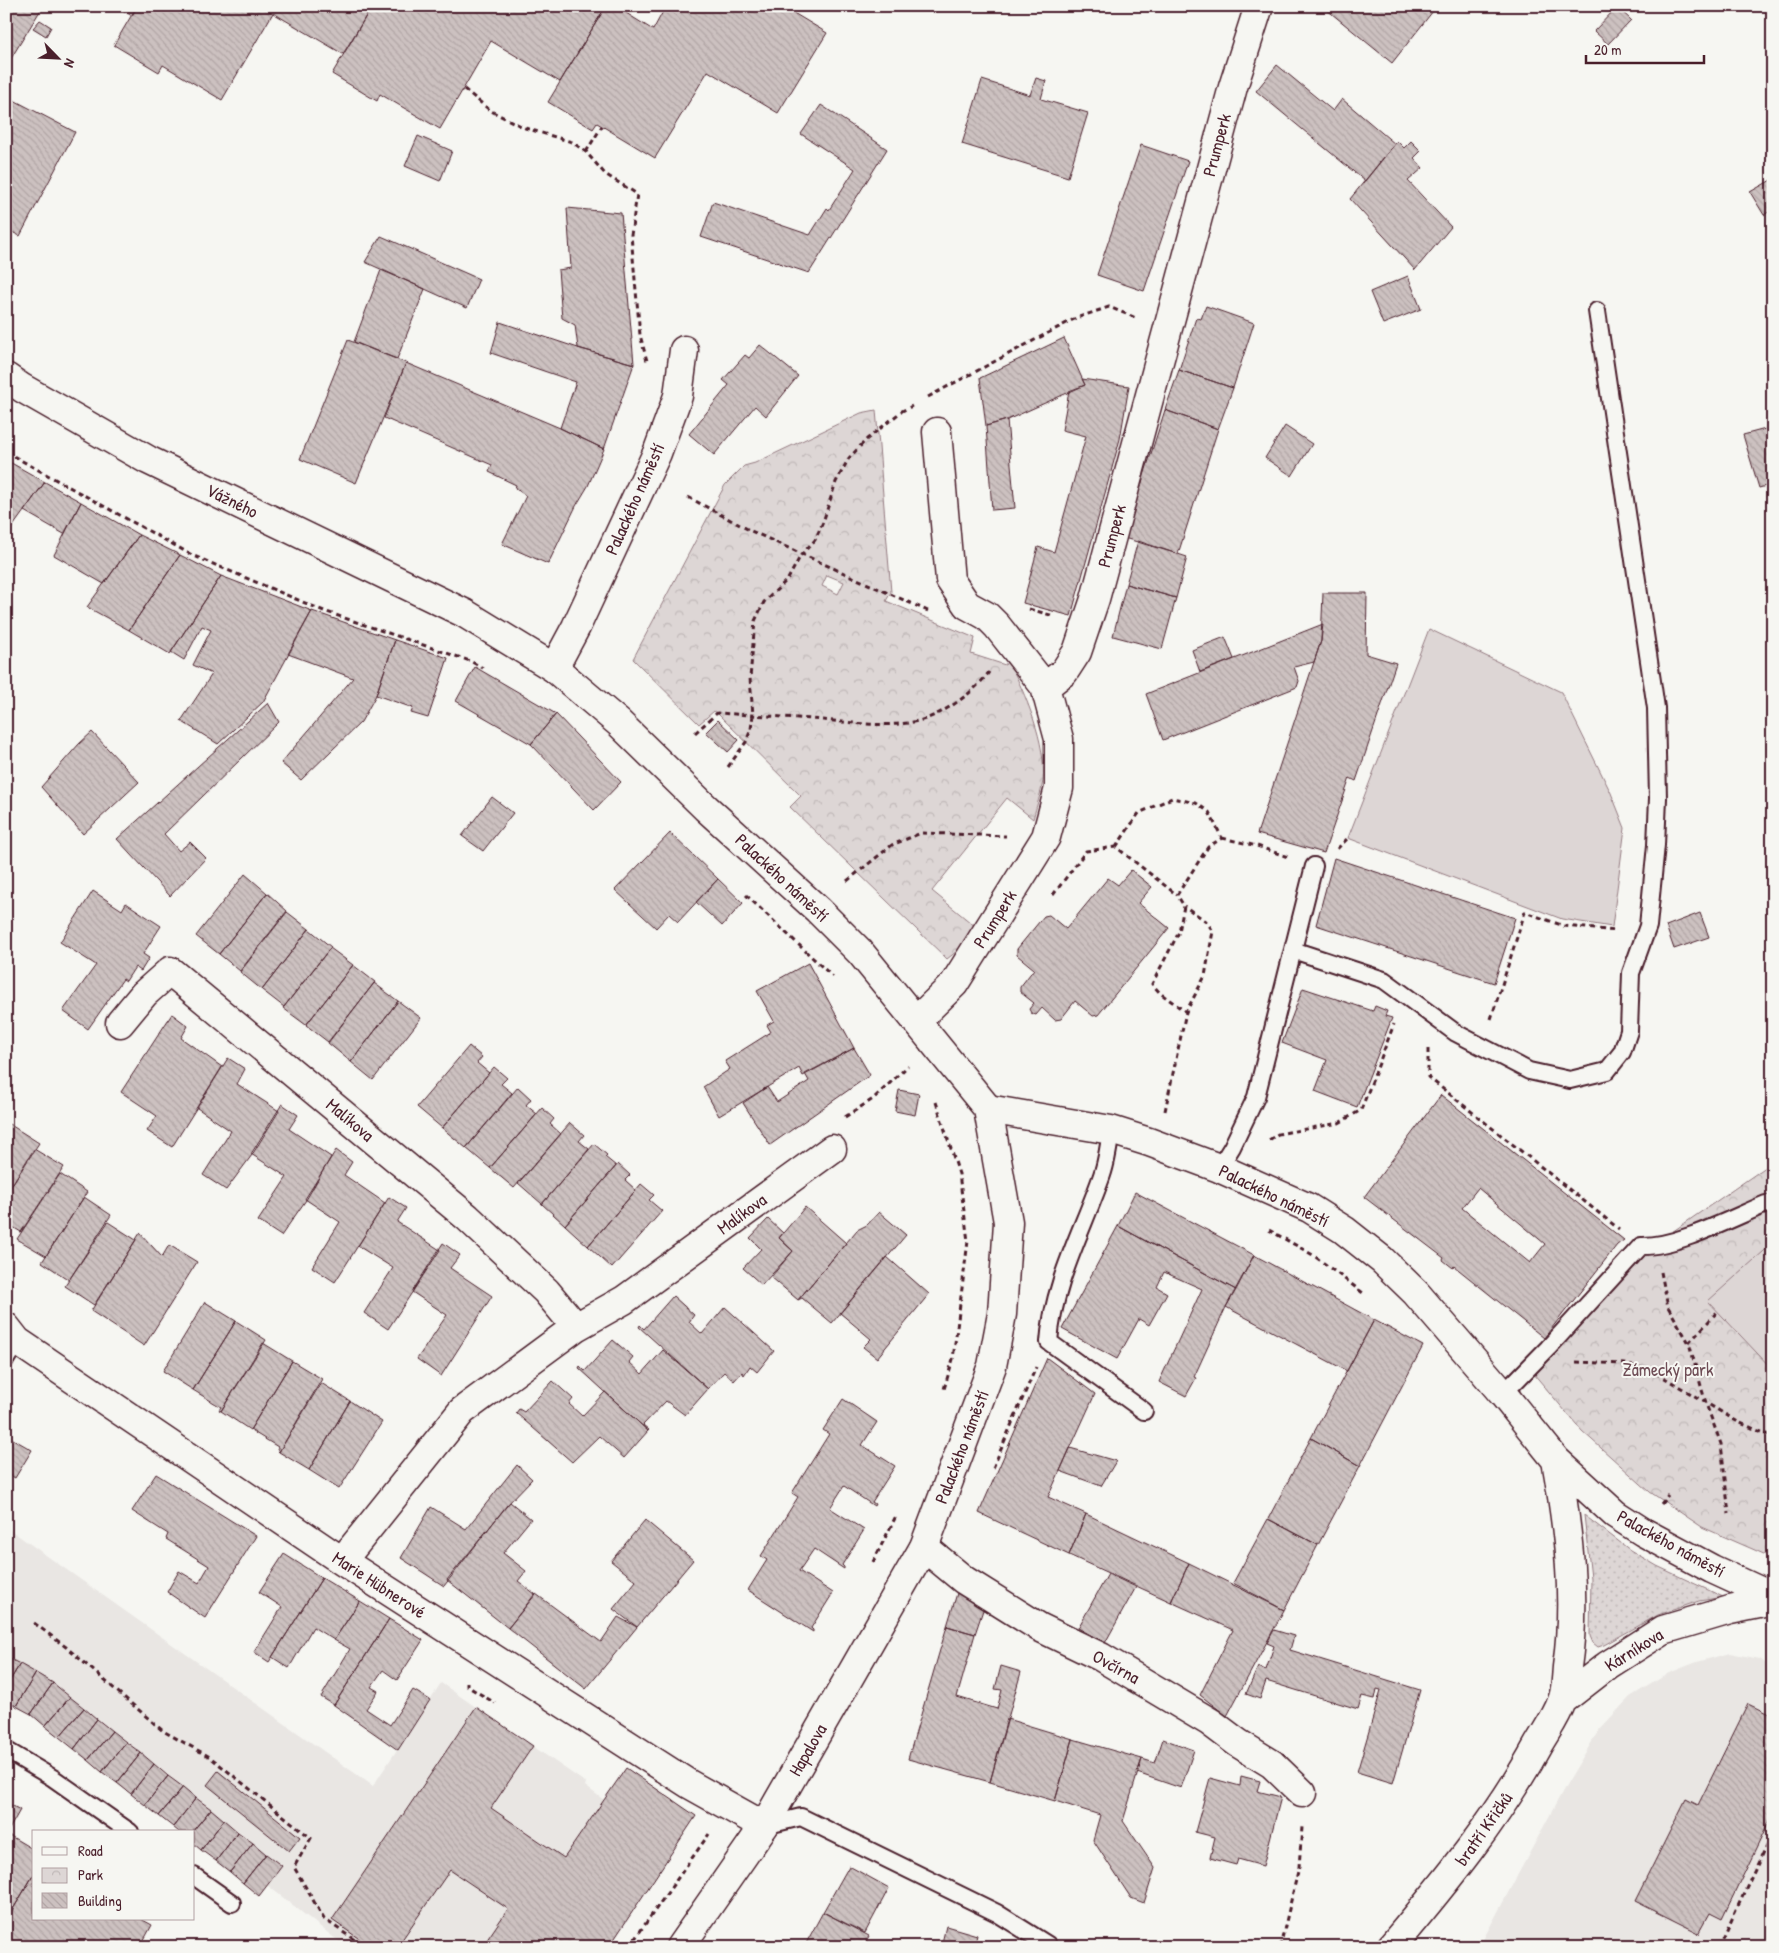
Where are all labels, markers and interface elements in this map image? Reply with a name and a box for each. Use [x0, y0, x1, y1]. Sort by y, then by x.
north arrow [32, 32, 82, 82]
scale bar [1586, 32, 1704, 64]
text: 20 m [1594, 39, 1621, 60]
text: N [60, 56, 81, 71]
street label: Prumperk [1196, 110, 1237, 179]
street label: Palackého náměstí [599, 439, 670, 559]
street label: Vážného [202, 477, 262, 524]
street label: Prumperk [1091, 501, 1132, 570]
street label: Palackého náměstí [730, 828, 835, 928]
street label: Prumperk [967, 884, 1022, 953]
street label: Malíkova [321, 1092, 380, 1147]
street label: Palackého náměstí [1215, 1158, 1334, 1233]
street label: Malíkova [712, 1187, 772, 1240]
park label: Zámecký park [1623, 1357, 1714, 1382]
street label: Palackého náměstí [928, 1386, 995, 1507]
street label: Palackého náměstí [1613, 1504, 1730, 1584]
street label: Marie Hübnerové [328, 1545, 431, 1624]
street label: Kárníkova [1600, 1622, 1668, 1677]
street label: Ovčírna [1088, 1643, 1144, 1690]
street label: Hapalova [783, 1719, 833, 1780]
street label: bratří Křičků [1449, 1787, 1518, 1871]
legend [32, 1830, 195, 1920]
text: Road [78, 1840, 103, 1861]
text: Park [78, 1864, 103, 1885]
text: Building [78, 1890, 122, 1911]

